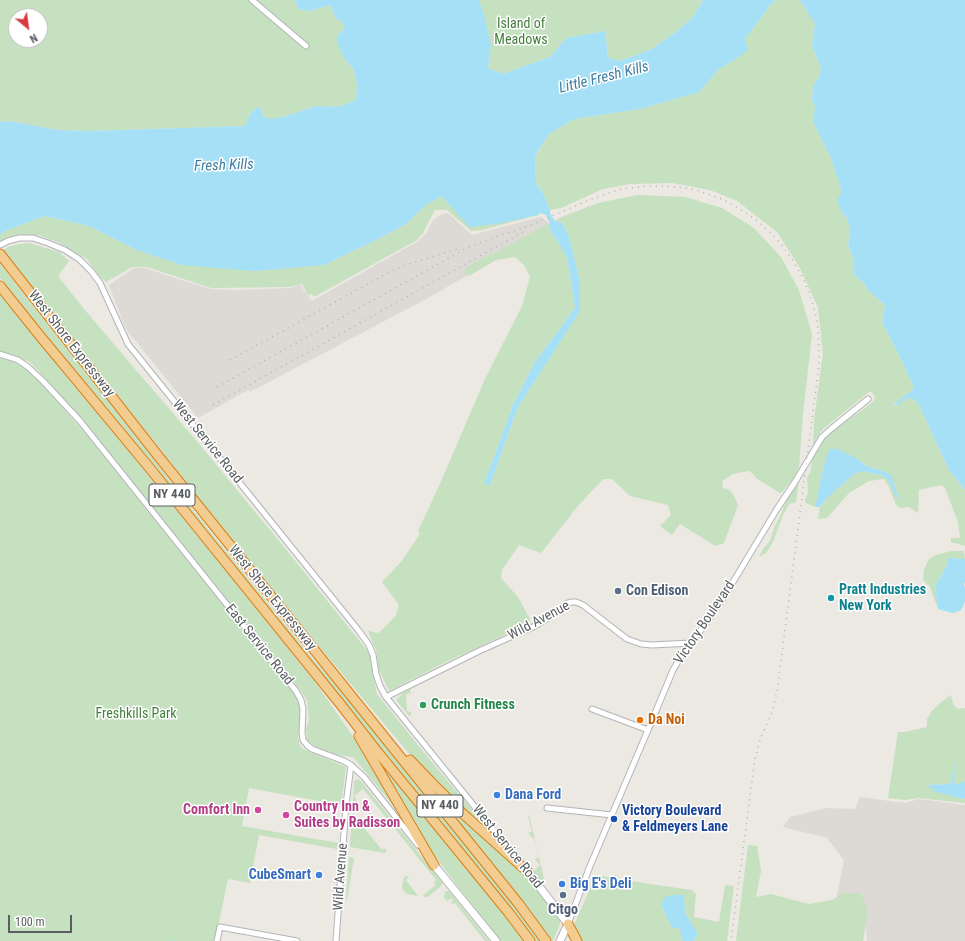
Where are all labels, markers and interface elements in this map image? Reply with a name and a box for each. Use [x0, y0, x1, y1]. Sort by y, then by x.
north arrow [8, 8, 48, 48]
park label: Island of Meadows [494, 16, 548, 48]
text: N [27, 31, 40, 45]
water label: Little Fresh Kills [557, 58, 651, 98]
water label: Fresh Kills [194, 156, 254, 176]
street label: West Shore Expressway [24, 287, 118, 401]
street label: West Service Road [168, 397, 246, 487]
road number: NY 440 [149, 484, 195, 506]
street label: West Shore Expressway [224, 542, 320, 654]
street label: Victory Boulevard [671, 578, 739, 668]
place label: Pratt Industries New York [839, 582, 926, 614]
place label: Con Edison [626, 583, 688, 599]
marker: Con Edison [613, 586, 623, 596]
marker: Pratt Industries New York [826, 593, 836, 603]
street label: Wild Avenue [505, 598, 573, 644]
street label: East Service Road [221, 601, 297, 689]
place label: Crunch Fitness [431, 697, 515, 713]
marker: Crunch Fitness [418, 700, 428, 710]
park label: Freshkills Park [96, 706, 176, 722]
place label: Da Noi [648, 712, 685, 728]
marker: Da Noi [635, 715, 645, 725]
place label: Dana Ford [505, 787, 561, 803]
marker: Dana Ford [492, 790, 502, 800]
road number: NY 440 [417, 795, 463, 817]
place label: Country Inn & Suites by Radisson [294, 799, 400, 832]
place label: Comfort Inn [183, 802, 250, 818]
street label: West Service Road [468, 802, 546, 892]
place label: Victory Boulevard & Feldmeyers Lane [622, 803, 728, 836]
marker: Comfort Inn [253, 805, 263, 815]
marker: Country Inn & Suites by Radisson [281, 810, 291, 820]
marker: Victory Boulevard & Feldmeyers Lane [609, 814, 619, 824]
street label: Wild Avenue [330, 843, 352, 911]
place label: CubeSmart [249, 867, 311, 883]
marker: CubeSmart [314, 870, 324, 880]
place label: Big E's Deli [570, 876, 631, 892]
marker: Big E's Deli [557, 879, 567, 889]
marker: Citgo [558, 890, 568, 900]
place label: Citgo [548, 902, 578, 918]
scale bar [10, 907, 74, 933]
text: 100 m [15, 915, 45, 929]

